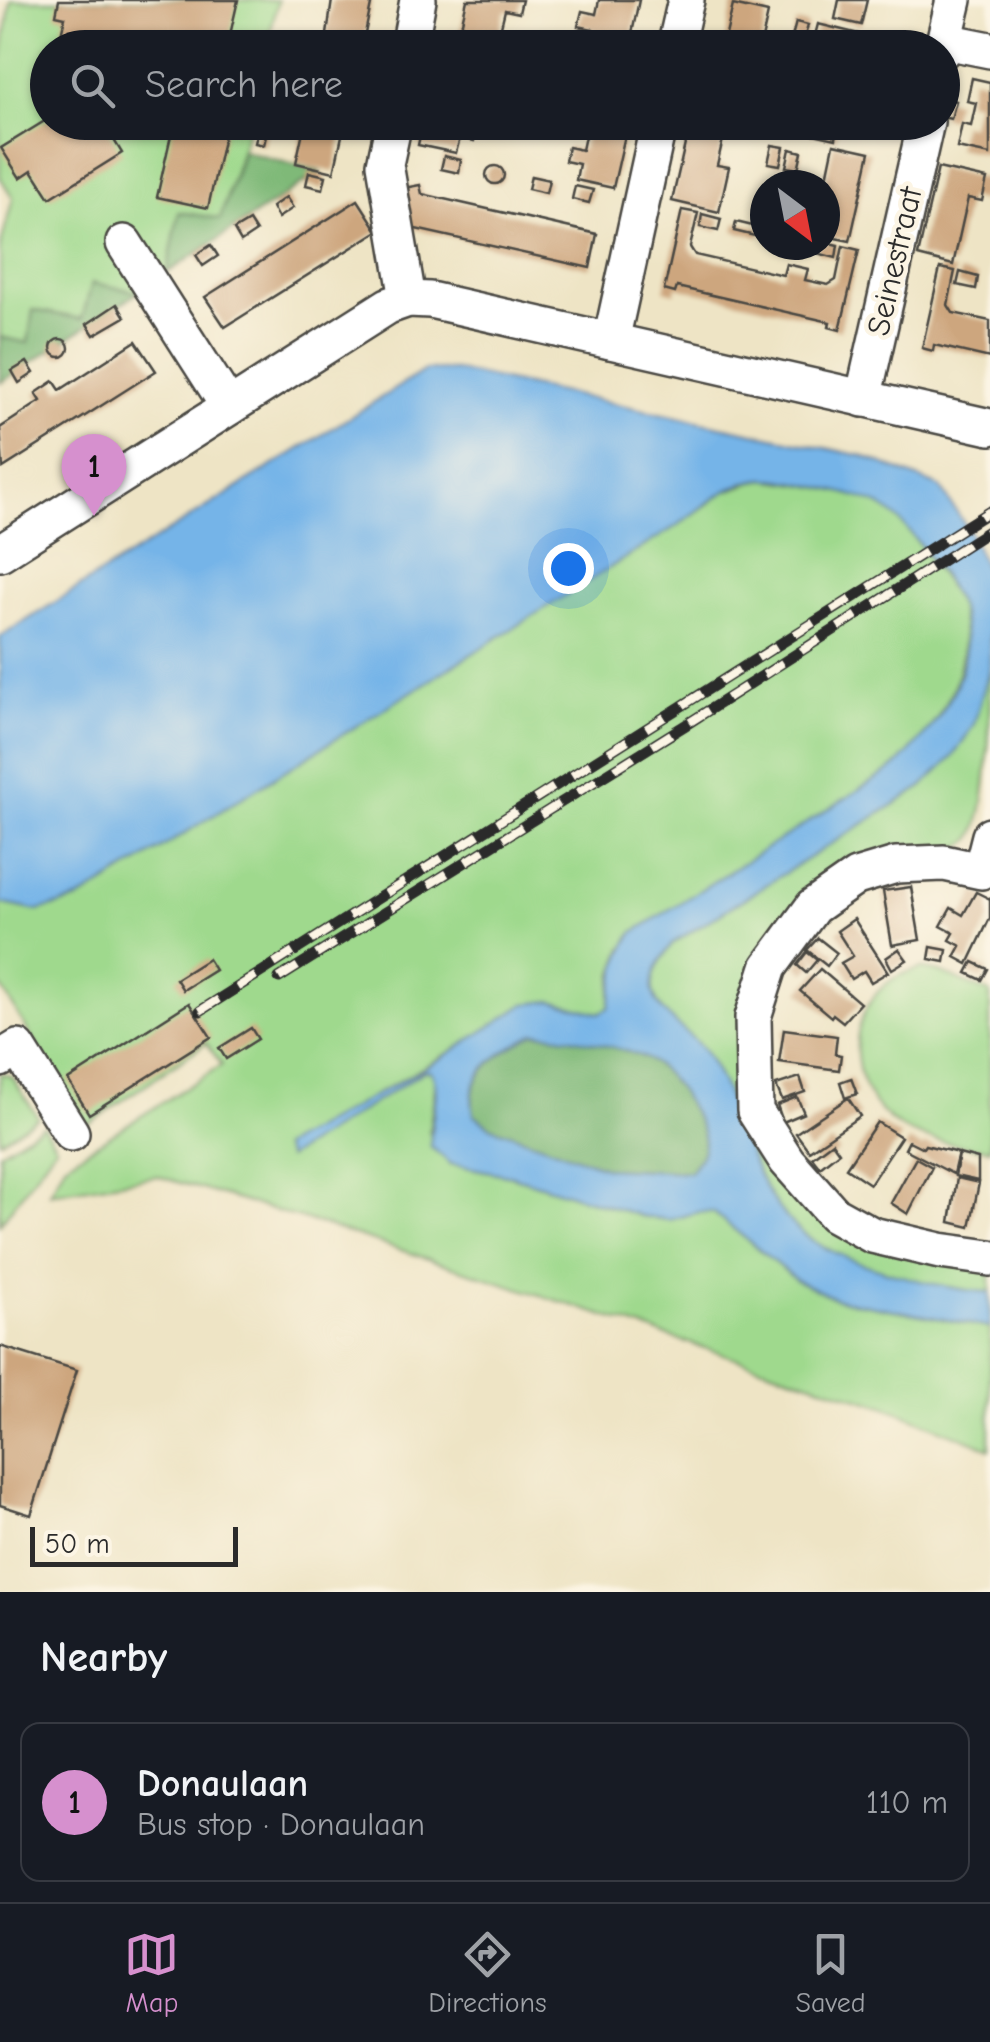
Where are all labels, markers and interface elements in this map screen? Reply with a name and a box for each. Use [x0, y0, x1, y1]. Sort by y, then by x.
search box [30, 30, 960, 140]
icon: search [65, 58, 120, 113]
text: Search here [145, 63, 343, 107]
north arrow [750, 170, 840, 260]
street label: Seinestraat [859, 182, 930, 339]
pin: 1 [62, 434, 126, 516]
your location [543, 543, 594, 594]
scale bar [30, 1522, 238, 1566]
text: 50 m [45, 1528, 110, 1560]
text: Nearby [40, 1633, 167, 1682]
text: Donaulaan [137, 1762, 308, 1806]
text: 1 [68, 1784, 81, 1821]
text: 110 m [866, 1784, 948, 1821]
text: Bus stop · Donaulaan [137, 1806, 425, 1843]
tab: Map [124, 1927, 179, 2019]
tab: Directions [428, 1927, 547, 2019]
tab: Saved [796, 1927, 866, 2019]

